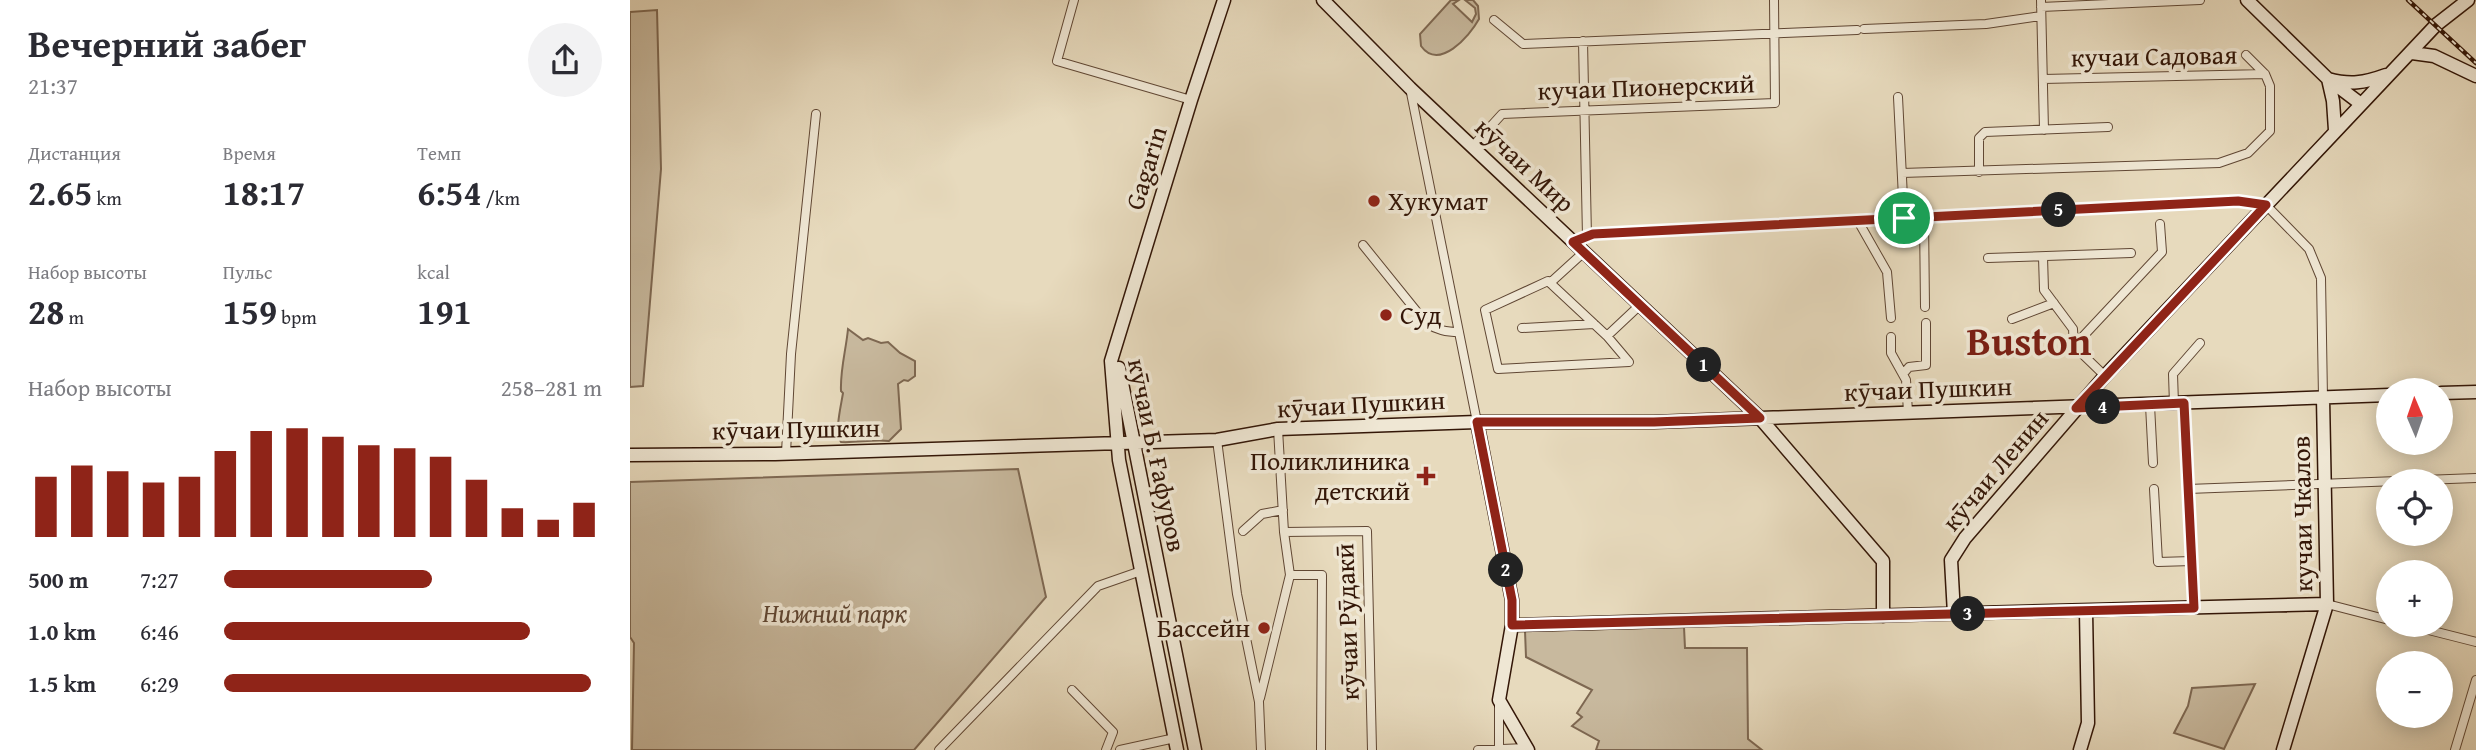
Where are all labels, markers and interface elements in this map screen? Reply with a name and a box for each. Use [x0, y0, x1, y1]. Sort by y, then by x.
text: Вечерний забег [28, 15, 306, 71]
button: share [528, 23, 602, 97]
street label: кучаи Садовая [2070, 35, 2238, 76]
street label: кучаи Пионерский [1537, 63, 1755, 110]
text: 21:37 [28, 69, 78, 102]
street label: кӯчаи Мир [1467, 108, 1584, 221]
street label: Gagarin [1114, 121, 1177, 214]
text: Дистанция [28, 139, 121, 167]
text: Время [223, 139, 276, 167]
text: Темп [417, 139, 461, 167]
text: 2.65 [28, 167, 92, 218]
text: 18:17 [223, 167, 305, 218]
text: 6:54 [417, 167, 482, 218]
place label: Хукумат [1388, 181, 1488, 220]
text: km [92, 184, 122, 212]
text: /km [482, 184, 520, 212]
pin [1874, 188, 1934, 248]
pin: 5 [2042, 192, 2076, 228]
marker: Хукумат [1366, 193, 1382, 209]
text: 5 [2054, 195, 2063, 223]
icon: arrive [1885, 199, 1923, 237]
text: Набор высоты [28, 258, 147, 286]
text: Пульс [223, 258, 272, 286]
text: kcal [417, 258, 450, 286]
text: 28 [28, 286, 64, 337]
text: 159 [223, 286, 277, 337]
text: 191 [417, 286, 472, 337]
place label: Суд [1400, 295, 1442, 334]
text: m [64, 303, 84, 331]
text: bpm [277, 303, 317, 331]
marker: Суд [1378, 307, 1394, 323]
district label: Buston [1967, 311, 2092, 370]
pin: 1 [1686, 348, 1722, 382]
text: 1 [1699, 350, 1708, 378]
street label: кӯчаи Б. Ғафуров [1118, 355, 1197, 555]
street label: кӯчаи Пушкин [1843, 366, 2013, 411]
text: Набор высоты [28, 371, 172, 404]
text: 258–281 m [501, 371, 602, 404]
north arrow [2376, 378, 2454, 455]
map controls [2376, 378, 2453, 728]
street label: кӯчаи Пушкин [1276, 380, 1446, 427]
pin: 4 [2086, 390, 2120, 424]
text: 4 [2098, 392, 2107, 420]
street label: кӯчаи Ленин [1932, 400, 2057, 539]
street label: кӯчаи Пушкин [712, 408, 880, 449]
street label: кучаи Чкалов [2281, 435, 2322, 593]
place label: Поликлиника детский [1250, 441, 1411, 510]
marker: Поликлиника детский [1416, 466, 1436, 486]
button: locate [2376, 469, 2453, 546]
street label: кӯчаи Рӯдакӣ [1324, 543, 1369, 701]
pin: 2 [1488, 552, 1524, 588]
text: 2 [1501, 555, 1510, 583]
button: + [2376, 560, 2453, 637]
text: 500 m [28, 563, 89, 596]
text: 7:27 [140, 563, 179, 596]
park label: Нижний парк [763, 593, 908, 632]
pin: 3 [1950, 596, 1986, 632]
text: 3 [1963, 599, 1972, 627]
place label: Бассейн [1157, 608, 1250, 647]
text: 1.0 km [28, 615, 96, 648]
text: 6:46 [140, 615, 179, 648]
marker: Бассейн [1256, 620, 1272, 636]
button: − [2376, 651, 2453, 728]
text: 1.5 km [28, 667, 96, 700]
text: 6:29 [140, 667, 179, 700]

